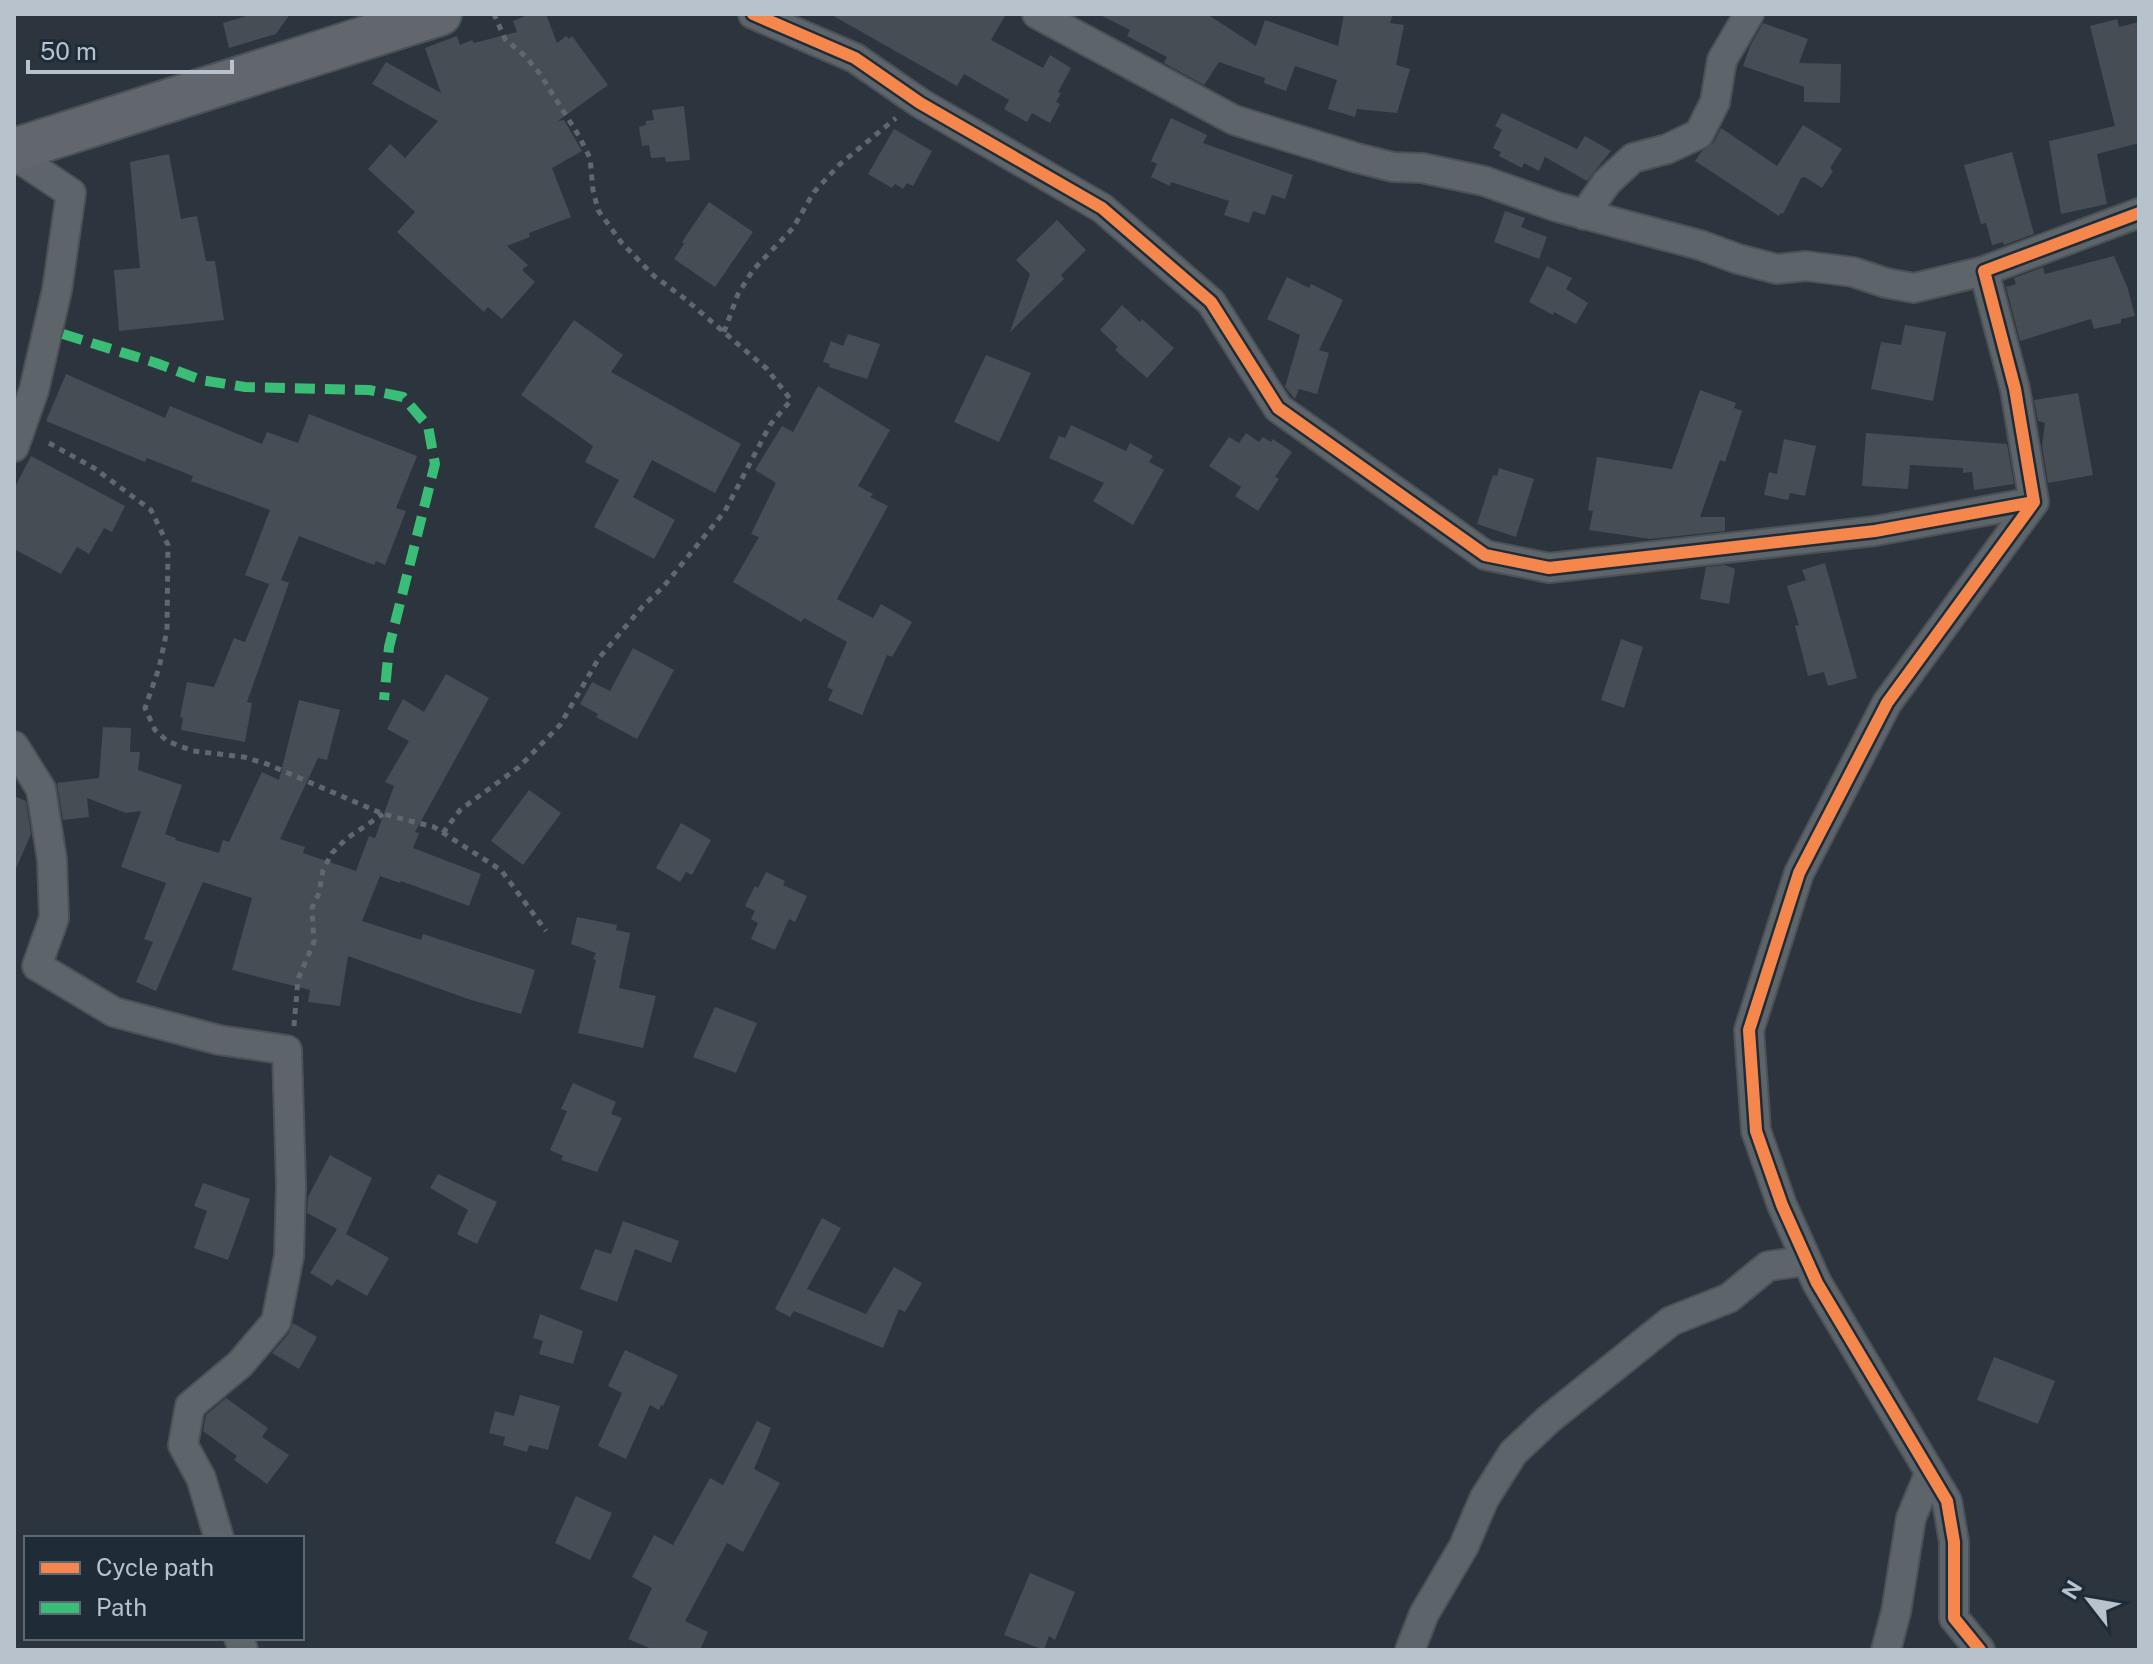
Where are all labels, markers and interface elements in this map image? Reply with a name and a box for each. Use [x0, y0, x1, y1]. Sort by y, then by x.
scale bar [28, 24, 232, 74]
text: 50 m [40, 37, 97, 65]
legend [24, 1536, 304, 1640]
text: Cycle path [96, 1553, 214, 1581]
north arrow [2049, 1560, 2129, 1640]
text: N [2056, 1576, 2087, 1604]
text: Path [96, 1593, 147, 1621]

